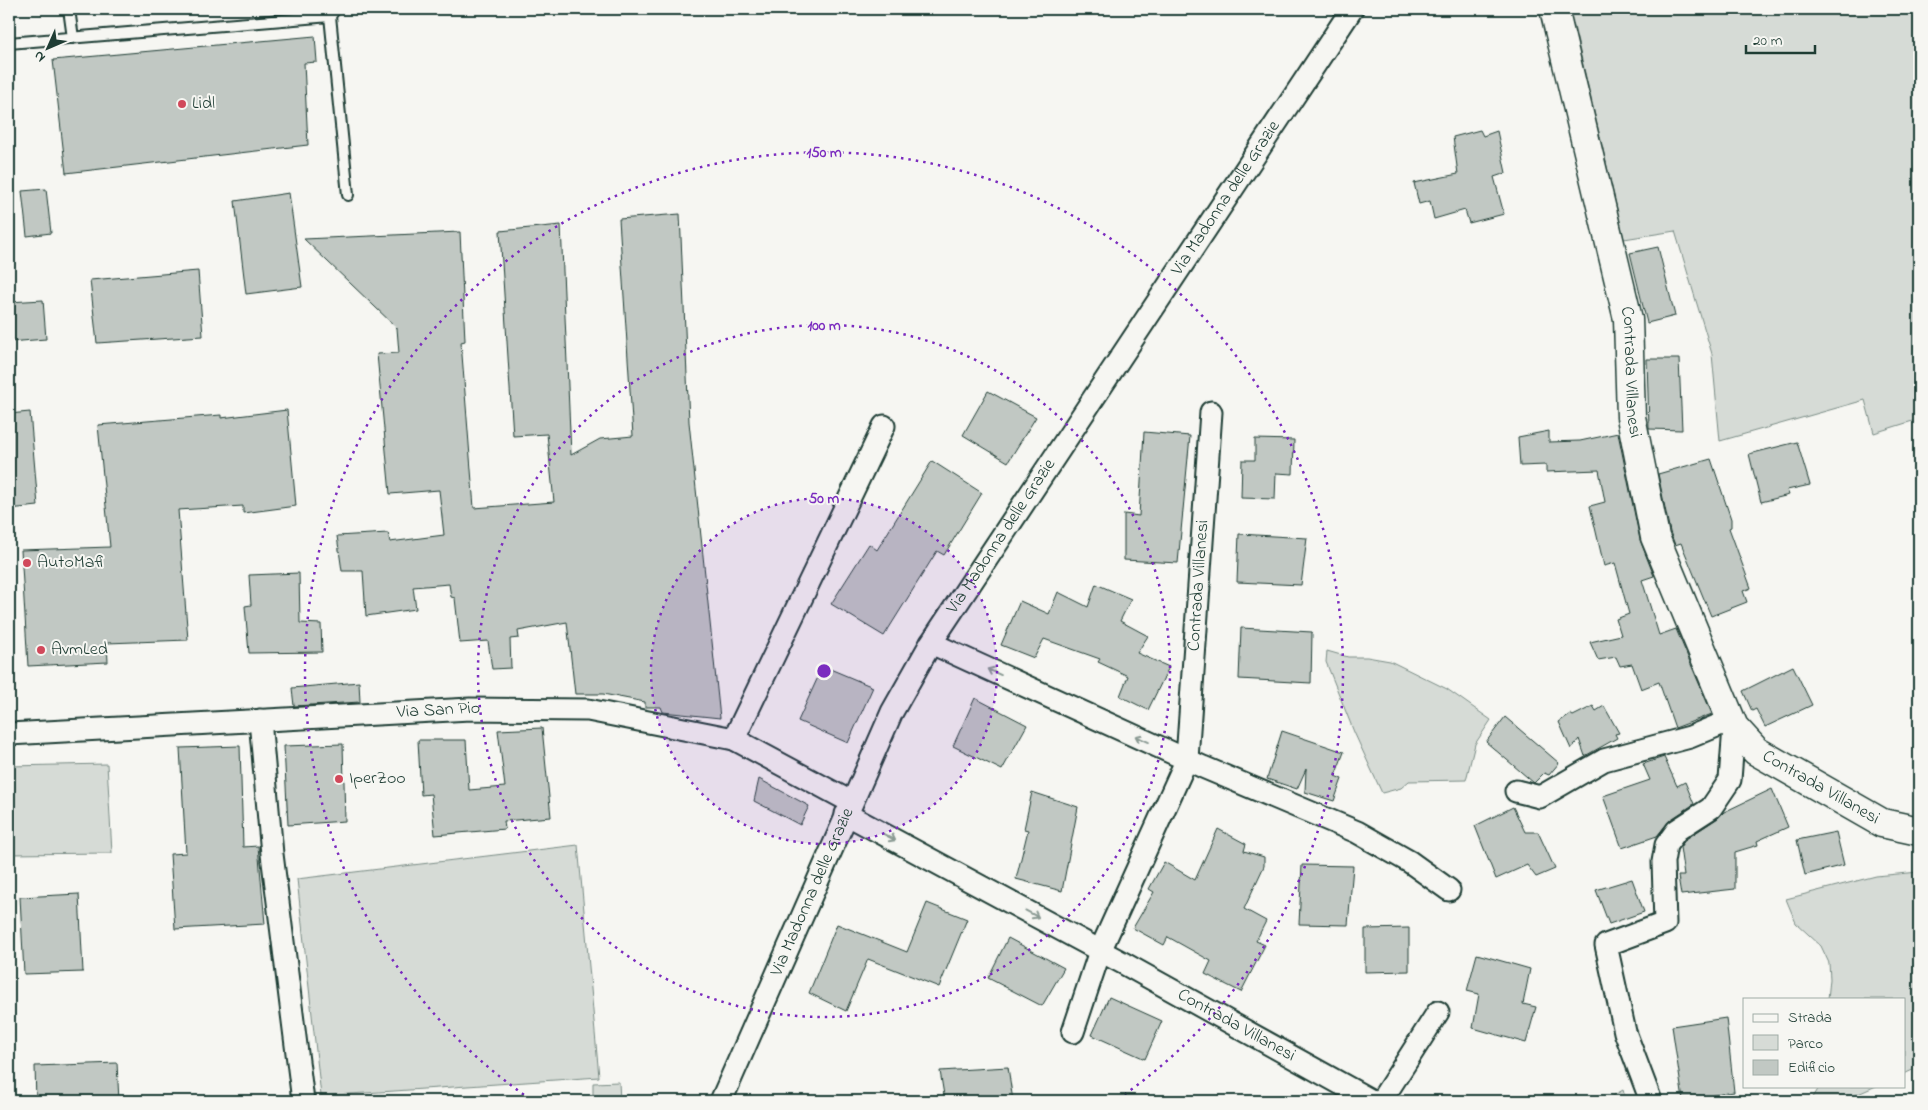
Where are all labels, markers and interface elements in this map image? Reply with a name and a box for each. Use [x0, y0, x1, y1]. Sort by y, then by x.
north arrow [22, 22, 72, 72]
scale bar [1746, 22, 1814, 54]
text: 20 m [1753, 30, 1783, 52]
text: N [29, 45, 51, 67]
place label: Lidl [192, 91, 215, 117]
marker: Lidl [176, 98, 188, 110]
street label: Via Madonna delle Grazie [1165, 115, 1288, 282]
text: 150 m [806, 142, 842, 164]
street label: Contrada Villanesi [1612, 304, 1648, 440]
text: 100 m [807, 315, 841, 337]
street label: Via Madonna delle Grazie [940, 453, 1063, 620]
text: 50 m [809, 488, 840, 510]
street label: Contrada Villanesi [1181, 519, 1217, 652]
place label: AutoMafi [37, 550, 106, 576]
marker: AutoMafi [21, 557, 33, 569]
place label: AvmLed [51, 637, 108, 663]
marker: AvmLed [35, 644, 47, 656]
centre of rings [815, 662, 833, 680]
one-way arrow [987, 667, 1002, 677]
street label: Via San Pio [395, 696, 480, 726]
one-way arrow [1135, 733, 1150, 743]
street label: Contrada Villanesi [1757, 744, 1884, 832]
place label: IperZoo [349, 766, 406, 792]
marker: IperZoo [333, 773, 345, 785]
street label: Via Madonna delle Grazie [764, 803, 862, 981]
one-way arrow [881, 833, 896, 842]
one-way arrow [1024, 910, 1039, 919]
street label: Contrada Villanesi [1172, 982, 1300, 1069]
legend [1743, 998, 1906, 1088]
text: Strada [1788, 1007, 1832, 1029]
text: Parco [1788, 1033, 1823, 1055]
text: Edificio [1788, 1057, 1835, 1079]

